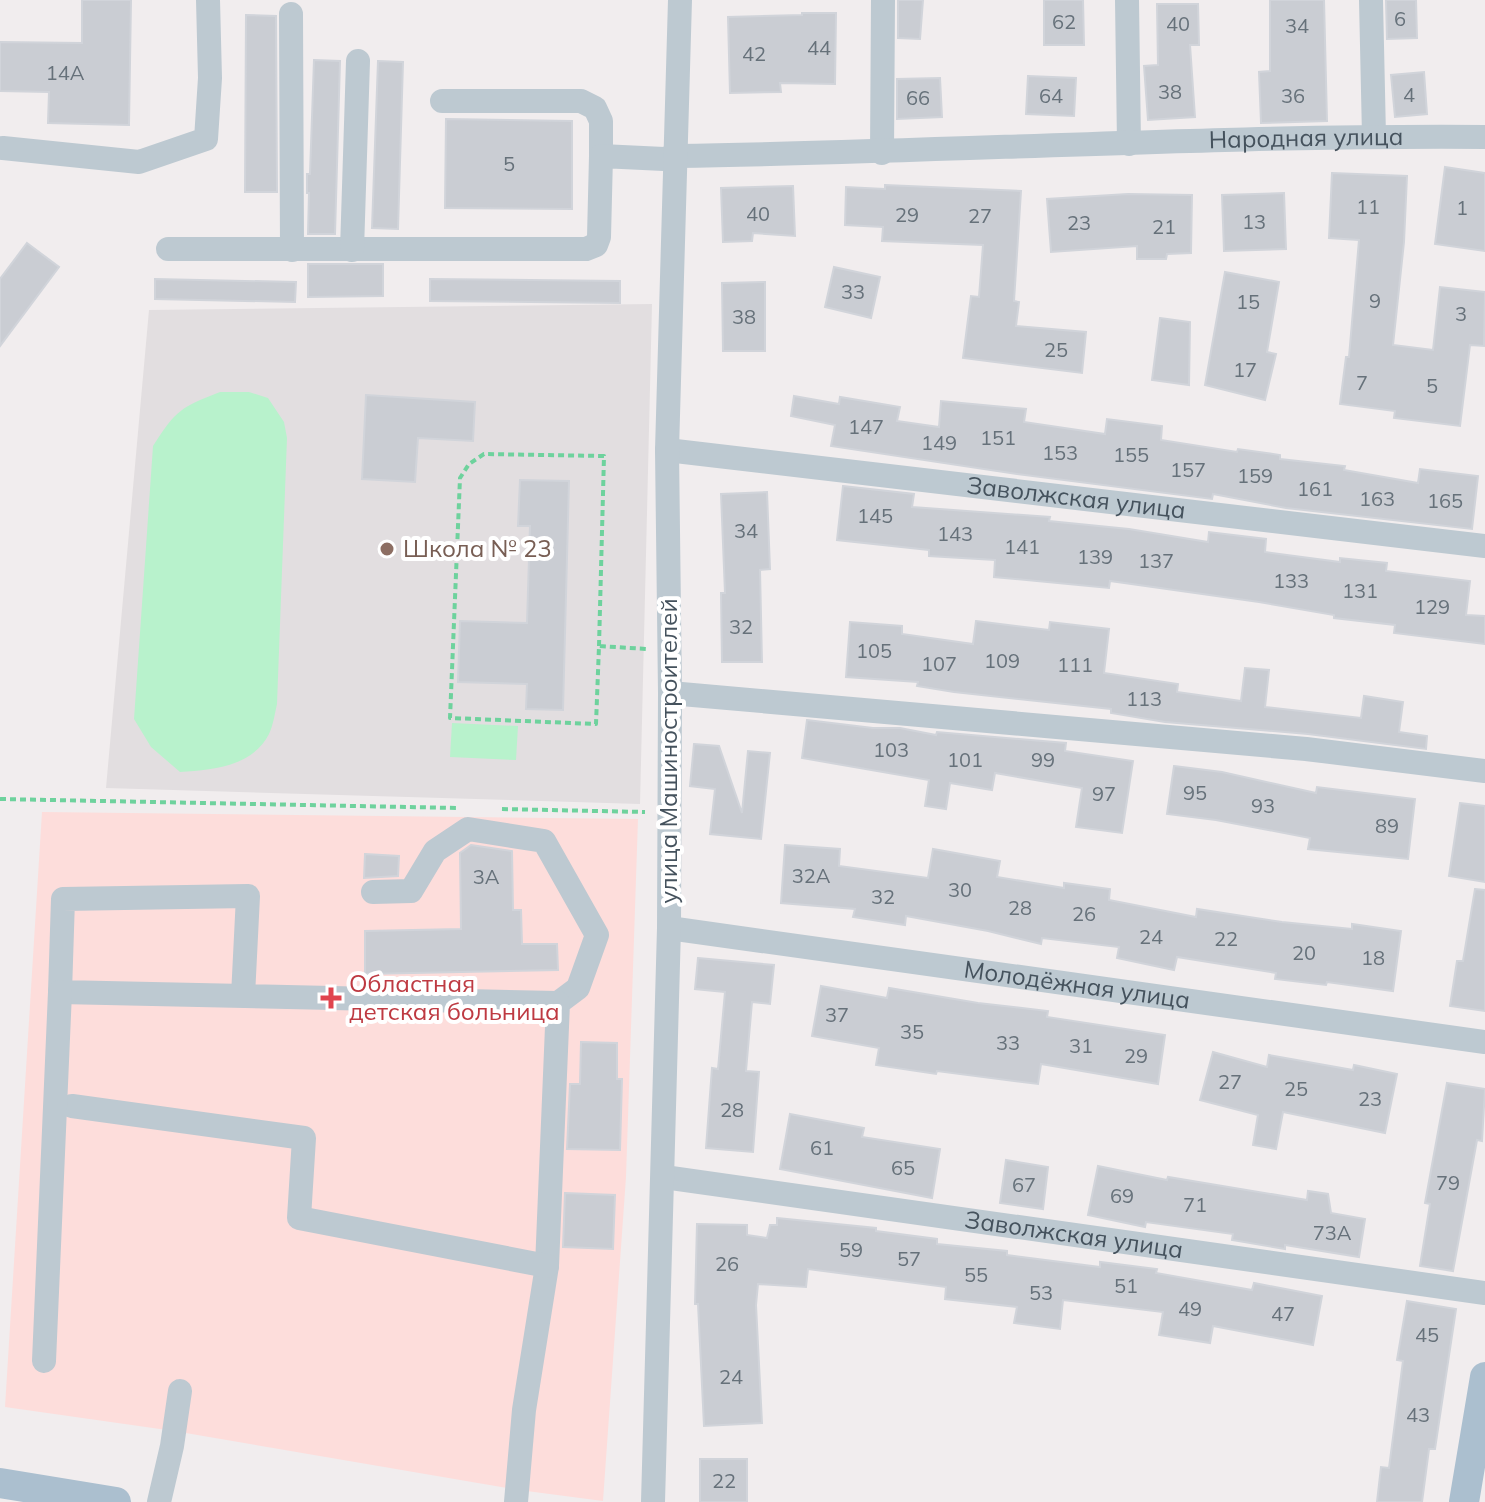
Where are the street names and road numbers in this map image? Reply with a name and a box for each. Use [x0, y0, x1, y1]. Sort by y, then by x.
street label: Народная улица [1208, 121, 1403, 154]
street label: Заволжская улица [965, 469, 1187, 525]
street label: улица Машиностроителей [653, 598, 683, 904]
street label: Молодёжная улица [962, 953, 1192, 1015]
street label: Заволжская улица [963, 1204, 1185, 1264]

